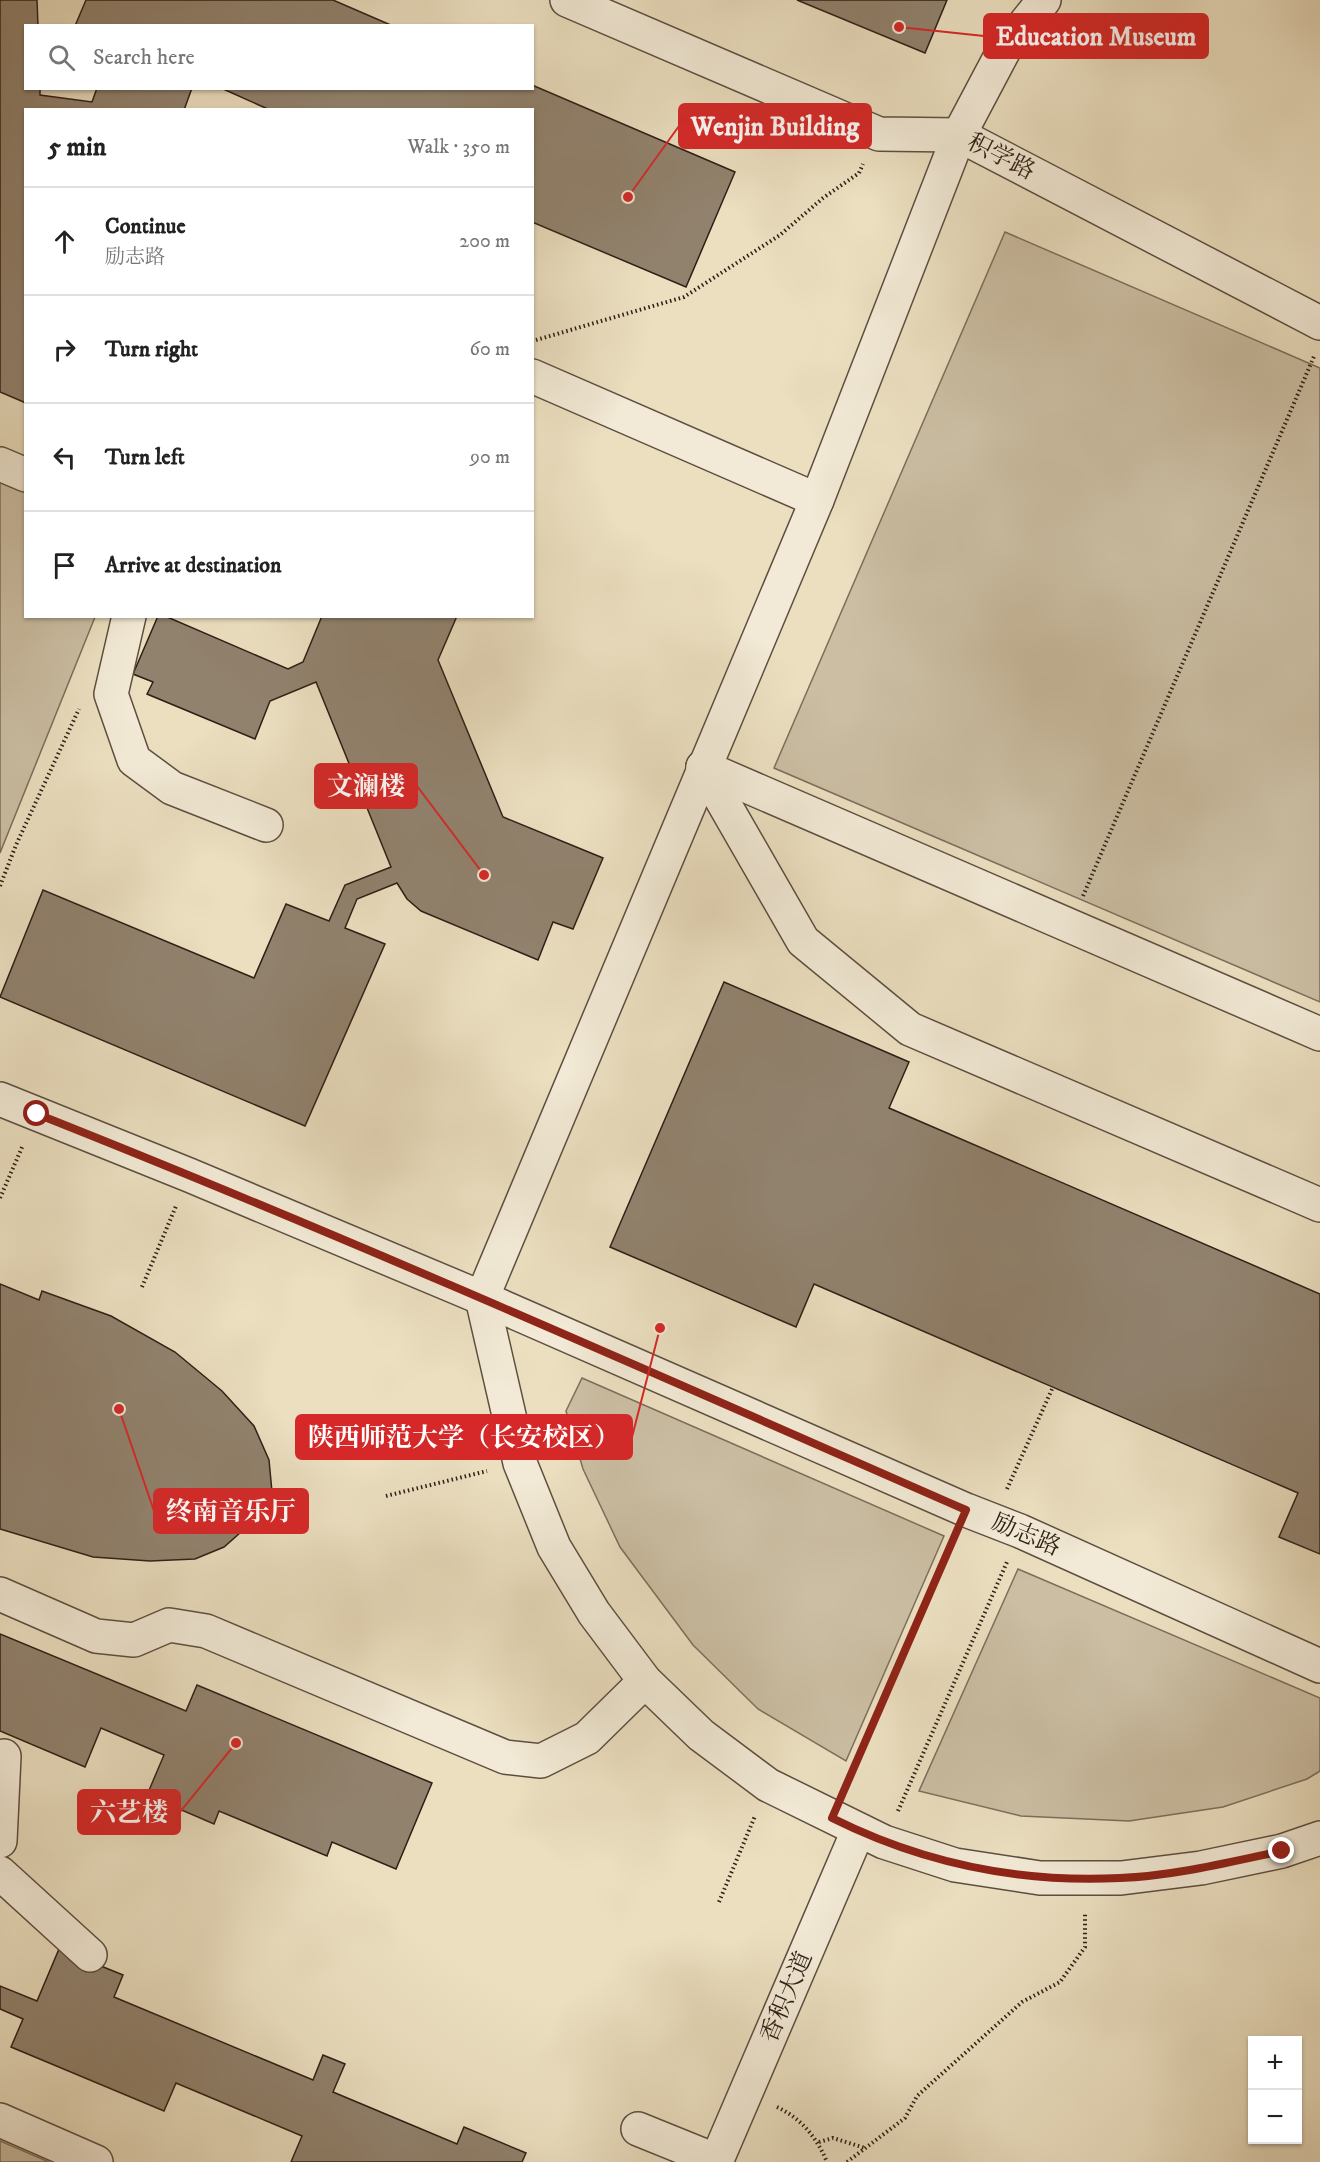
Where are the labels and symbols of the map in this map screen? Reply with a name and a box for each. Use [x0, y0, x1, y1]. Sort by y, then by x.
callout: Education Museum [984, 14, 1208, 58]
text: Education Museum [996, 21, 1197, 54]
callout: Wenjin Building [679, 104, 871, 148]
text: Wenjin Building [690, 111, 861, 144]
street label: 积学路 [962, 127, 1040, 187]
callout: 文澜楼 [315, 764, 417, 808]
text: 文澜楼 [327, 771, 405, 804]
route start [23, 1100, 49, 1126]
callout: 陕西师范大学（长安校区） [296, 1415, 632, 1459]
text: 陕西师范大学（长安校区） [308, 1422, 620, 1455]
callout: 终南音乐厅 [154, 1489, 308, 1533]
text: 终南音乐厅 [166, 1496, 296, 1529]
street label: 励志路 [987, 1507, 1065, 1563]
callout: 六艺楼 [78, 1790, 180, 1834]
text: 六艺楼 [90, 1797, 168, 1830]
route end [1268, 1837, 1294, 1863]
street label: 香积大道 [754, 1947, 820, 2047]

